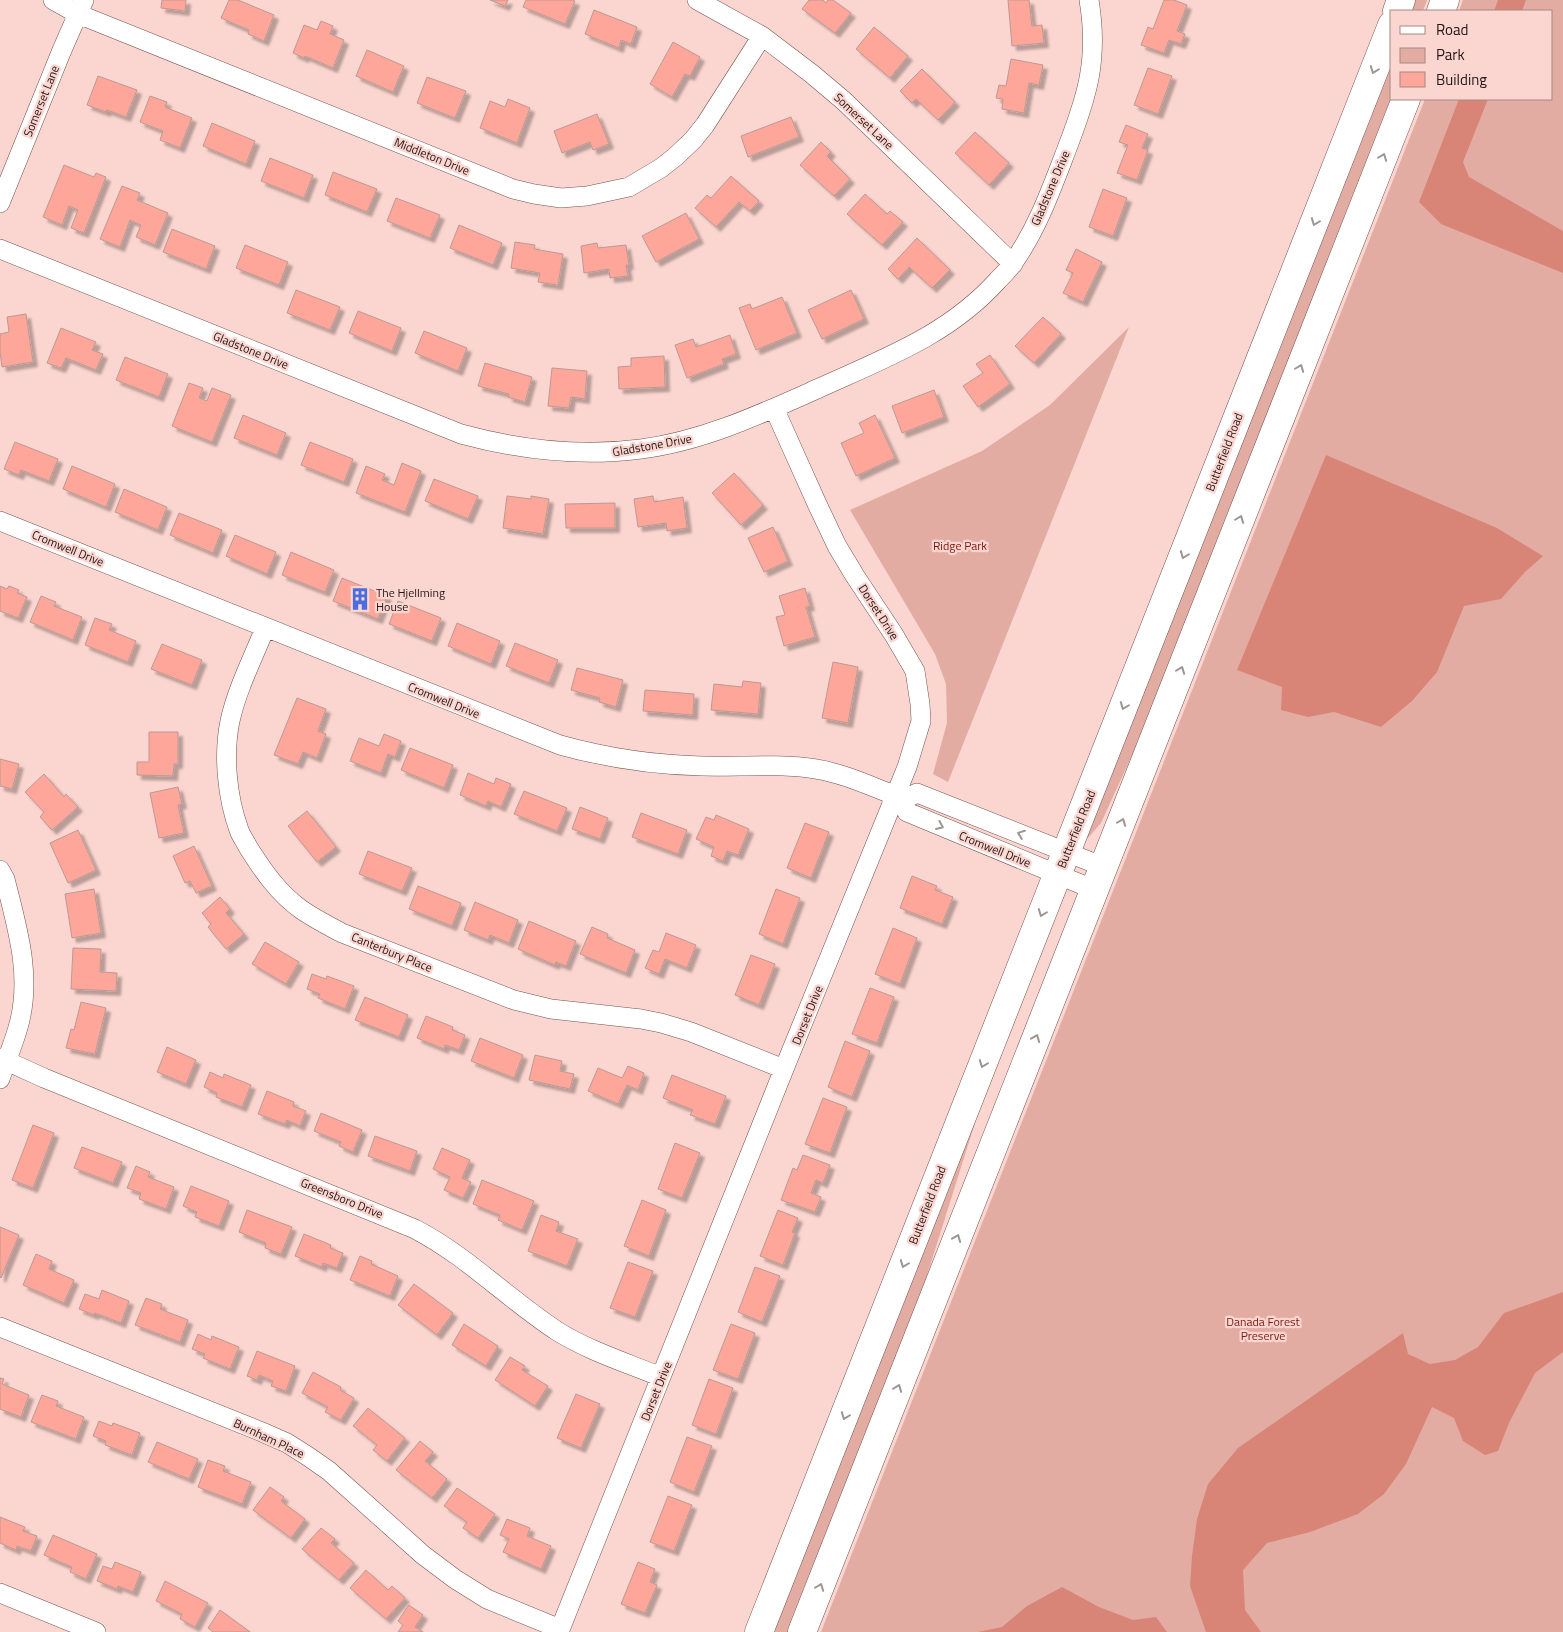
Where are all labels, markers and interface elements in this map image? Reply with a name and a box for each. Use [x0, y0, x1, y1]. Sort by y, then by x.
legend [1390, 10, 1553, 100]
text: Road [1436, 18, 1468, 41]
text: Park [1436, 43, 1465, 66]
street label: Somerset Lane [18, 62, 64, 140]
one-way arrow [1370, 66, 1380, 74]
text: Building [1436, 68, 1487, 91]
street label: Somerset Lane [830, 88, 898, 154]
street label: Middleton Drive [391, 132, 473, 180]
street label: Gladstone Drive [1026, 147, 1074, 229]
one-way arrow [1377, 153, 1387, 162]
one-way arrow [1310, 217, 1321, 226]
street label: Gladstone Drive [210, 326, 292, 374]
one-way arrow [1294, 364, 1304, 373]
street label: Butterfield Road [1200, 410, 1248, 494]
street label: Gladstone Drive [611, 429, 693, 461]
one-way arrow [1234, 515, 1245, 524]
street label: Cromwell Drive [29, 525, 107, 571]
park label: Ridge Park [933, 536, 987, 555]
one-way arrow [1180, 550, 1190, 559]
street label: Dorset Drive [854, 580, 904, 644]
place label: The Hjellming House [376, 583, 445, 616]
building icon: The Hjellming House [347, 586, 373, 612]
one-way arrow [1175, 667, 1185, 675]
street label: Cromwell Drive [405, 677, 483, 723]
one-way arrow [1120, 701, 1131, 710]
street label: Butterfield Road [1052, 787, 1100, 871]
one-way arrow [1115, 818, 1126, 827]
one-way arrow [935, 820, 944, 830]
street label: Cromwell Drive [956, 826, 1034, 872]
one-way arrow [1017, 830, 1026, 840]
one-way arrow [1038, 908, 1048, 917]
street label: Canterbury Place [349, 927, 435, 977]
street label: Dorset Drive [786, 982, 828, 1048]
one-way arrow [1030, 1034, 1041, 1043]
one-way arrow [979, 1059, 989, 1068]
street label: Butterfield Road [903, 1163, 951, 1247]
street label: Greensboro Drive [298, 1173, 386, 1223]
one-way arrow [951, 1234, 961, 1243]
one-way arrow [900, 1259, 910, 1268]
park label: Danada Forest Preserve [1226, 1312, 1301, 1345]
street label: Dorset Drive [635, 1358, 677, 1424]
one-way arrow [892, 1384, 902, 1393]
one-way arrow [840, 1411, 850, 1419]
street label: Burnham Place [230, 1413, 308, 1463]
one-way arrow [814, 1583, 824, 1591]

